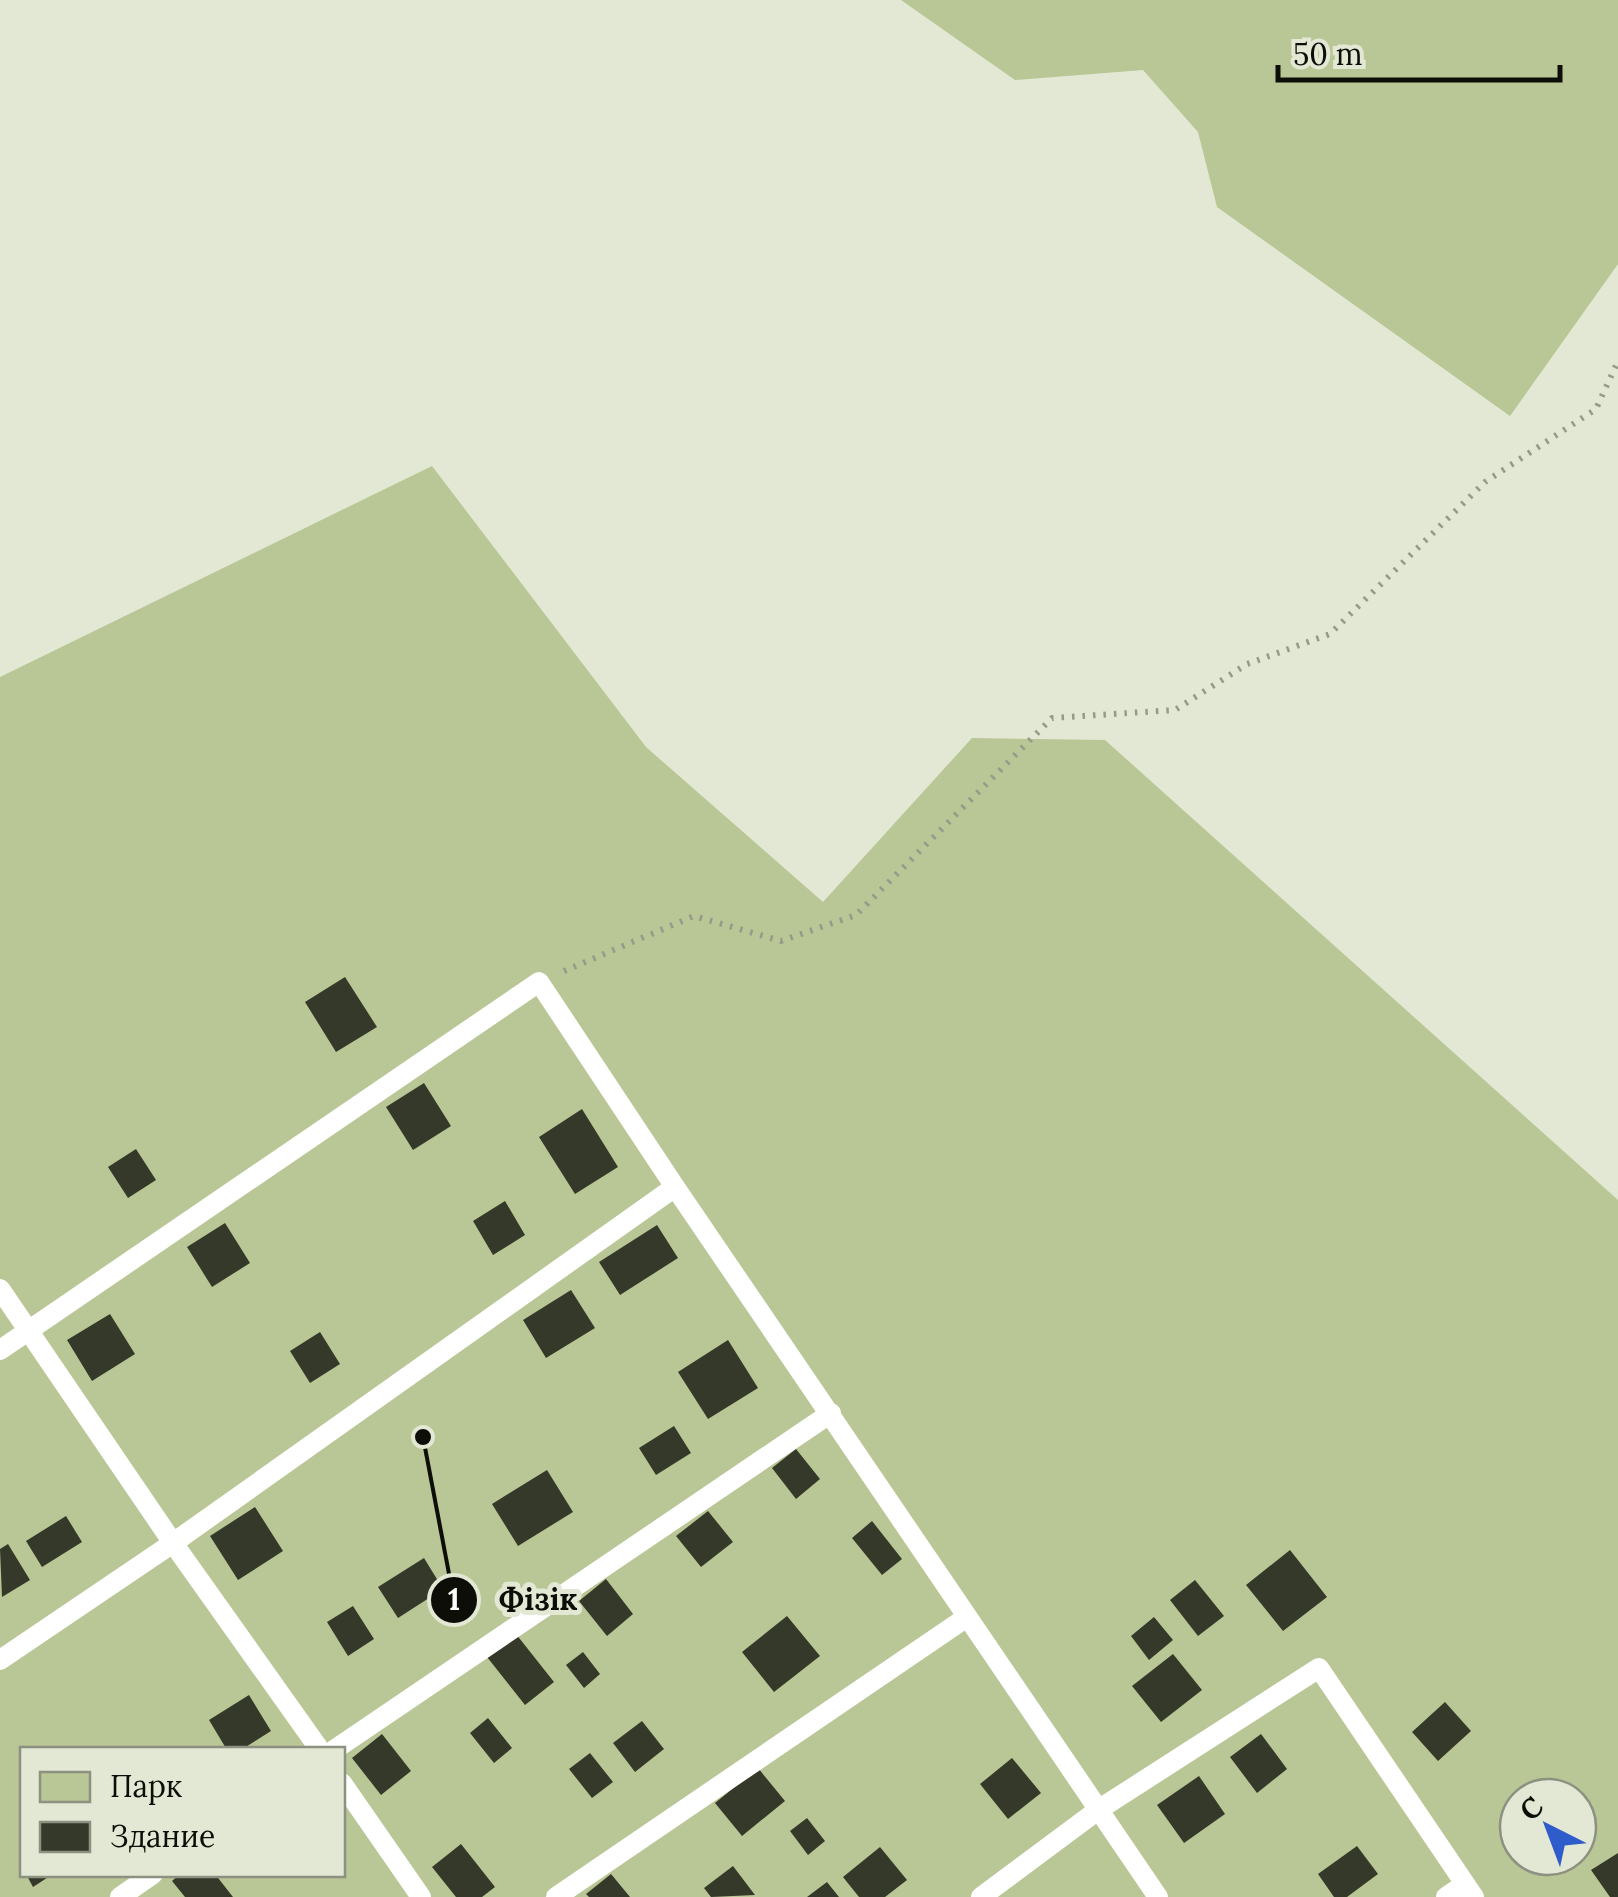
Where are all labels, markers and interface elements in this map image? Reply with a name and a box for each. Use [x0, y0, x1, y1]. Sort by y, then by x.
scale bar [1278, 20, 1560, 82]
text: 50 m [1293, 35, 1363, 73]
callout: Фізік [429, 1570, 598, 1630]
text: 1 [448, 1580, 460, 1618]
text: Фізік [499, 1580, 578, 1618]
legend [20, 1747, 345, 1877]
text: Парк [110, 1767, 182, 1805]
north arrow [1498, 1777, 1598, 1877]
text: С [1512, 1788, 1551, 1828]
text: Здание [110, 1817, 215, 1855]

